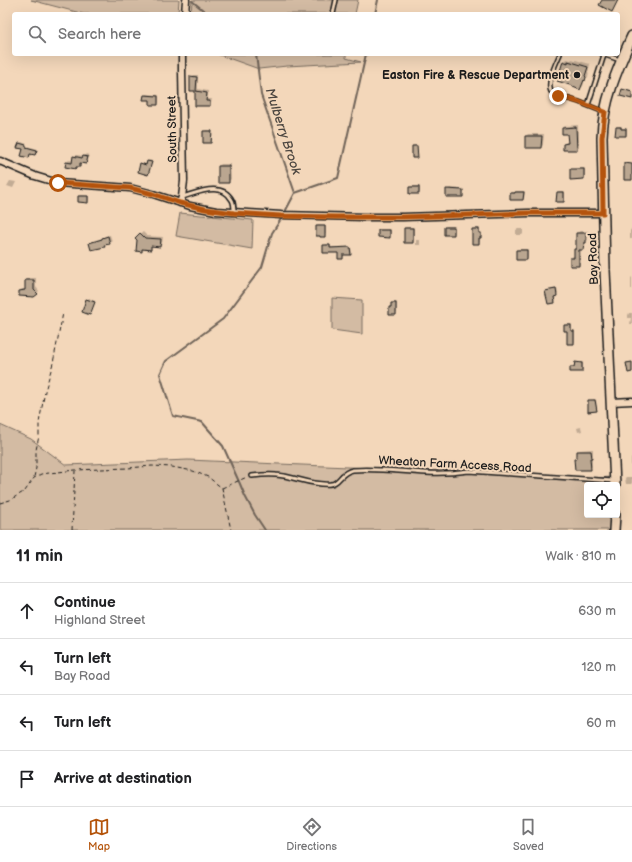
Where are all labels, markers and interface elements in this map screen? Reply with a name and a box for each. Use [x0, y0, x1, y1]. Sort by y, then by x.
search box [12, 12, 620, 56]
icon: search [26, 23, 48, 45]
text: Search here [58, 25, 141, 44]
place label: Easton Fire & Rescue Department [382, 68, 569, 83]
marker: Easton Fire & Rescue Department [572, 70, 582, 80]
water label: Mulberry Brook [262, 86, 305, 177]
route end [549, 87, 567, 105]
street label: South Street [164, 95, 181, 163]
route start [49, 174, 67, 192]
street label: Bay Road [585, 233, 602, 285]
street label: Wheaton Farm Access Road [378, 453, 532, 476]
map controls [584, 482, 620, 518]
button: locate [584, 482, 620, 518]
text: 11 min [16, 546, 63, 566]
text: Walk · 810 m [545, 548, 616, 564]
text: Continue [54, 593, 116, 612]
icon: ahead [16, 600, 38, 622]
text: 630 m [578, 603, 616, 619]
text: Highland Street [54, 612, 145, 628]
text: Turn left [54, 649, 111, 668]
icon: left [16, 656, 38, 678]
text: 120 m [581, 659, 616, 675]
text: Bay Road [54, 668, 110, 684]
icon: left [16, 712, 38, 734]
text: Turn left [54, 713, 111, 732]
text: 60 m [586, 715, 616, 731]
icon: arrive [16, 768, 38, 790]
text: Arrive at destination [54, 769, 192, 788]
tab: Map [88, 816, 110, 853]
tab: Directions [286, 816, 337, 853]
tab: Saved [513, 816, 544, 853]

